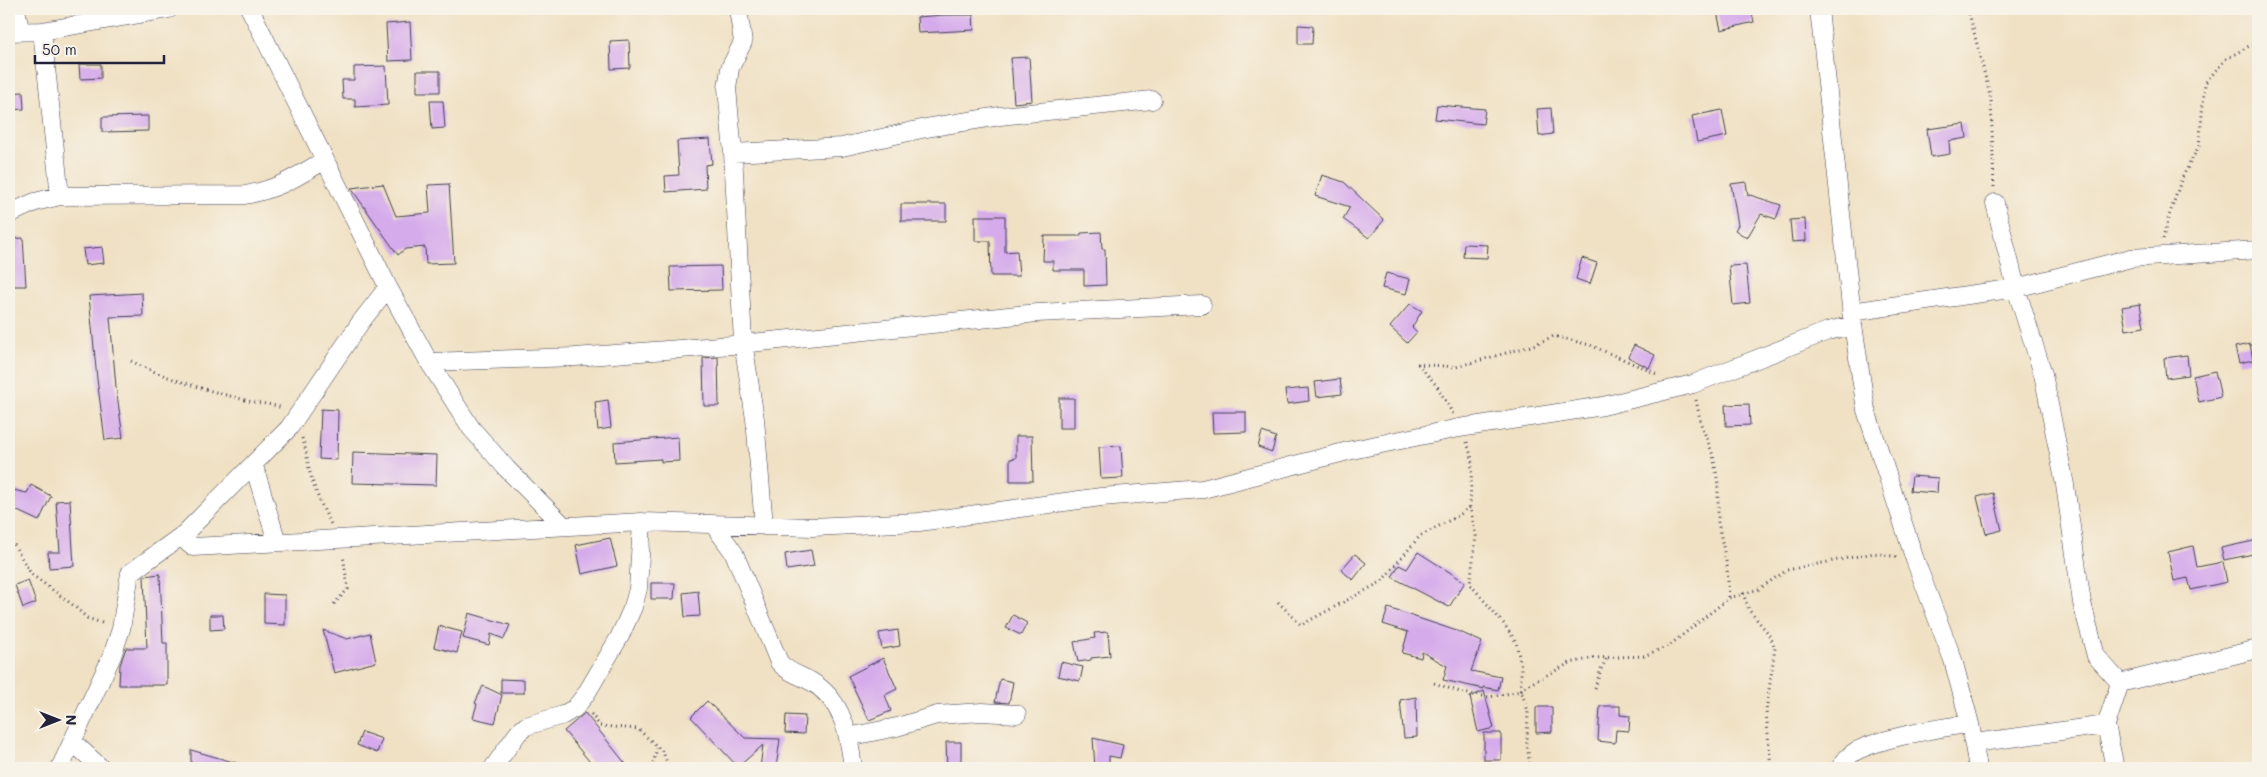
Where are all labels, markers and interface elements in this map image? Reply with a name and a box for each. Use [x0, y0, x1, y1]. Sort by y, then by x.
scale bar [35, 32, 164, 64]
text: 50 m [42, 39, 77, 59]
north arrow [32, 694, 82, 744]
text: N [62, 715, 81, 725]

